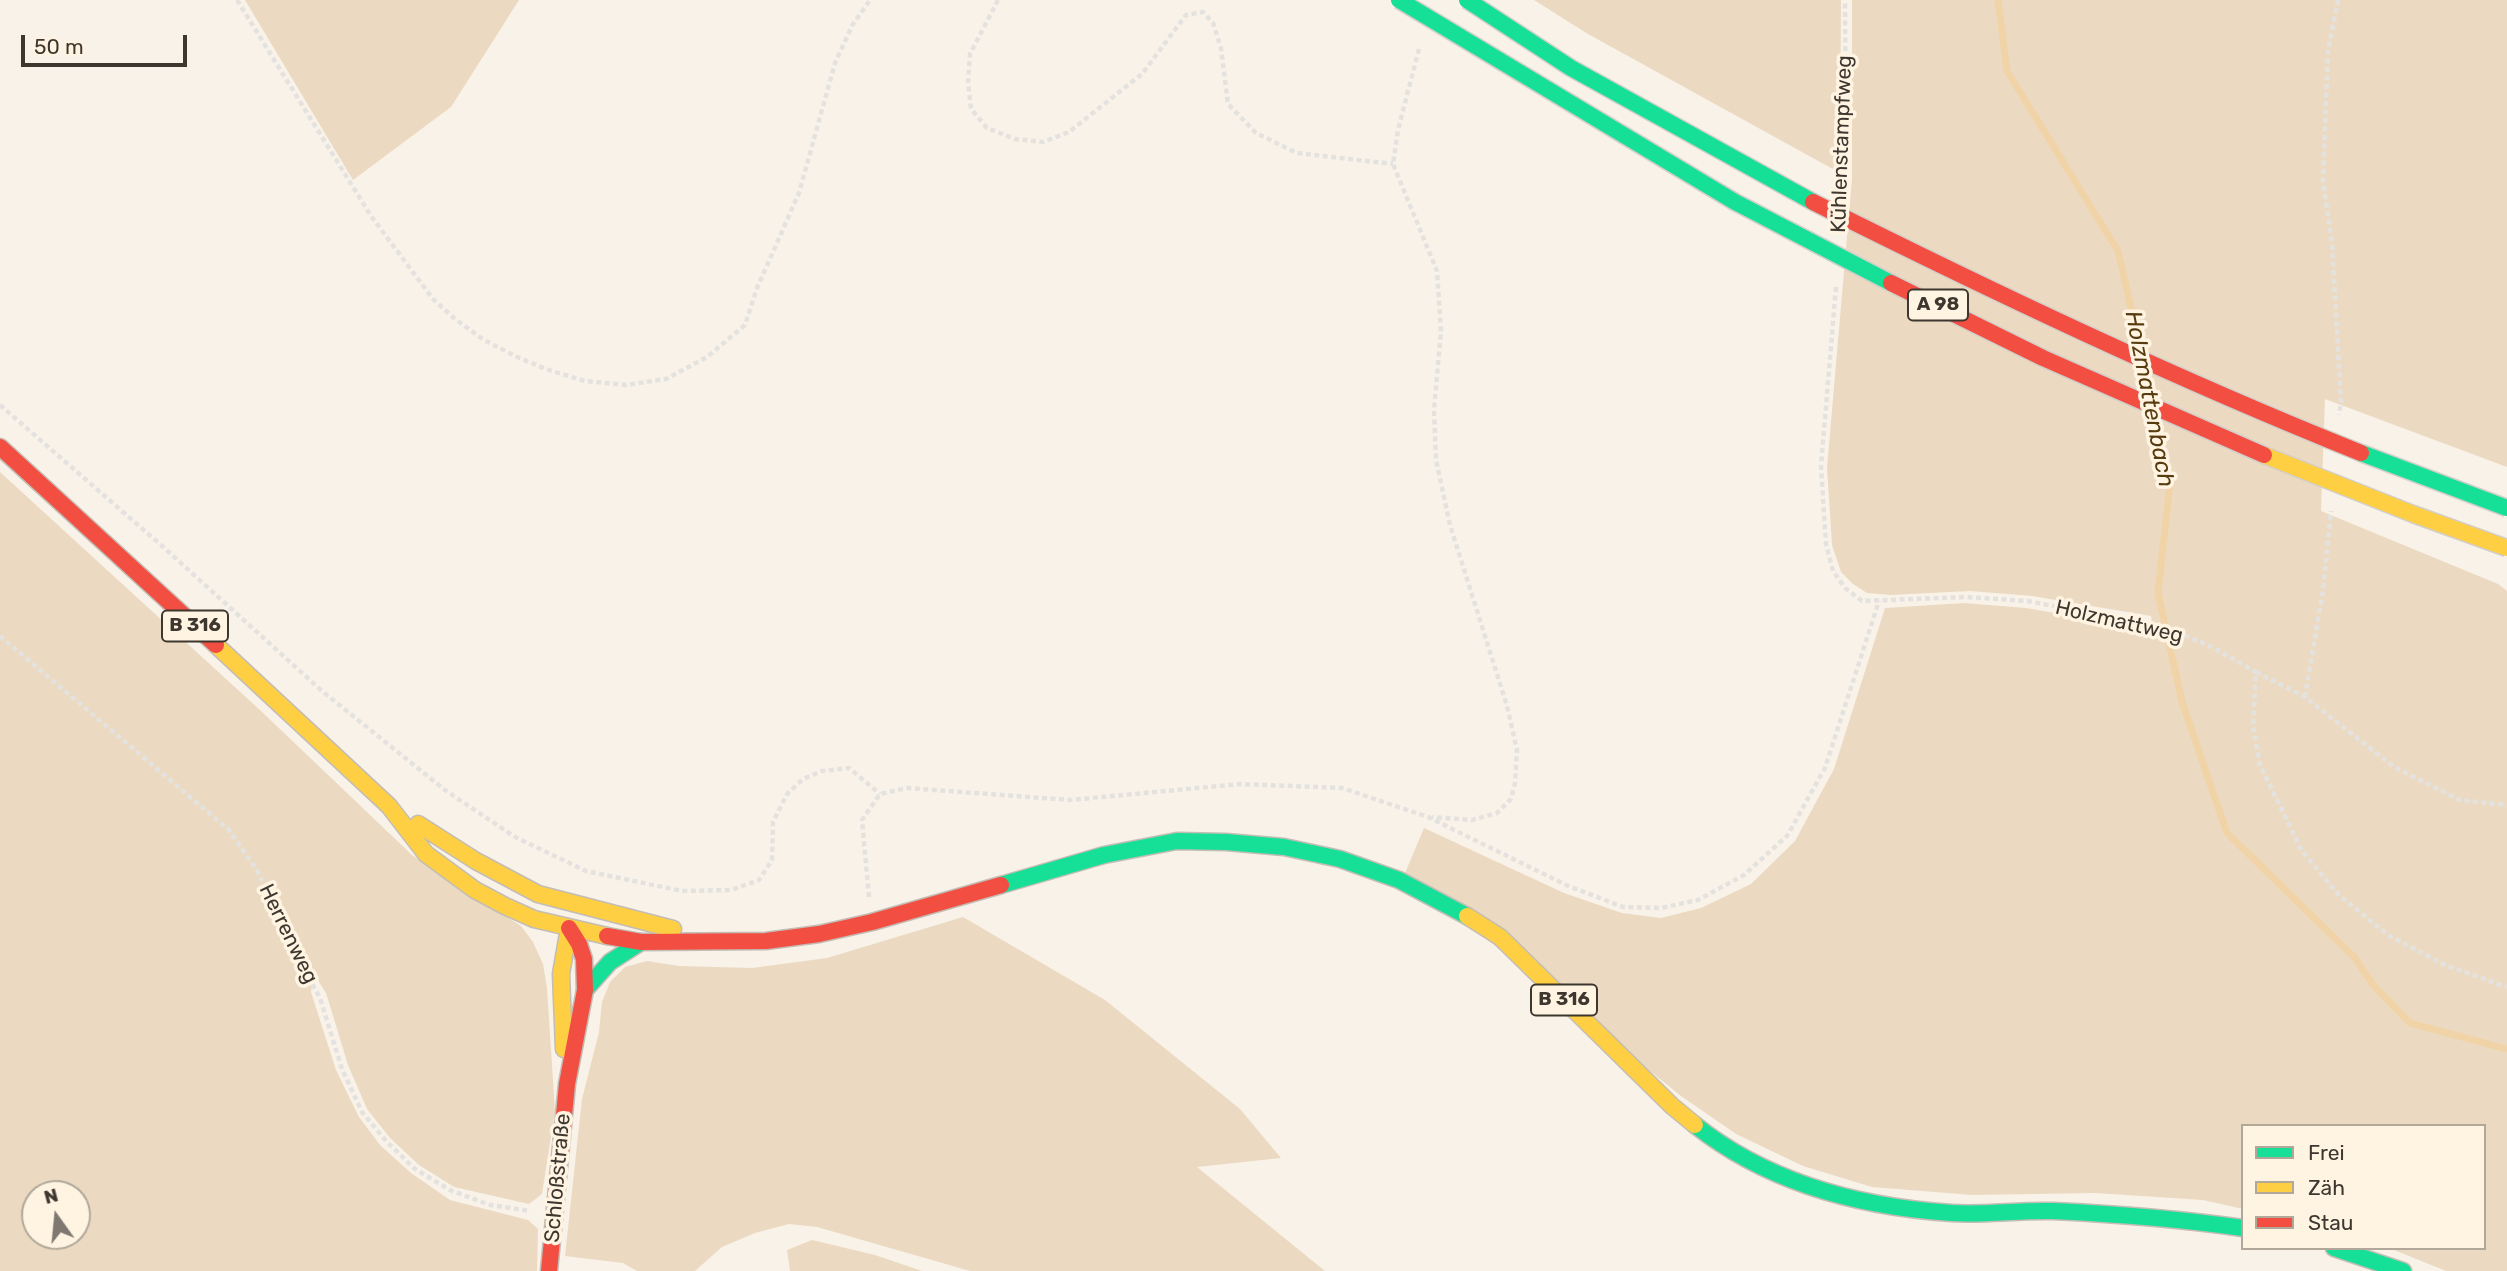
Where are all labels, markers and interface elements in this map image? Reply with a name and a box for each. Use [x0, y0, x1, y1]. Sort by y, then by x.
scale bar [24, 21, 191, 65]
text: 50 m [34, 34, 84, 59]
street label: Kühlenstampfweg [1826, 55, 1858, 233]
road number: A 98 [1908, 290, 1968, 320]
water label: Holzmattenbach [2118, 308, 2180, 490]
street label: Holzmattweg [2053, 595, 2185, 649]
road number: B 316 [162, 610, 228, 642]
street label: Herrenweg [253, 880, 323, 988]
road number: B 316 [1531, 984, 1597, 1016]
street label: Schloßstraße [540, 1112, 576, 1244]
legend [2241, 1124, 2486, 1250]
text: Frei [2308, 1140, 2345, 1165]
text: Zäh [2308, 1175, 2345, 1200]
north arrow [21, 1180, 91, 1250]
text: N [41, 1183, 61, 1209]
text: Stau [2308, 1210, 2354, 1235]

